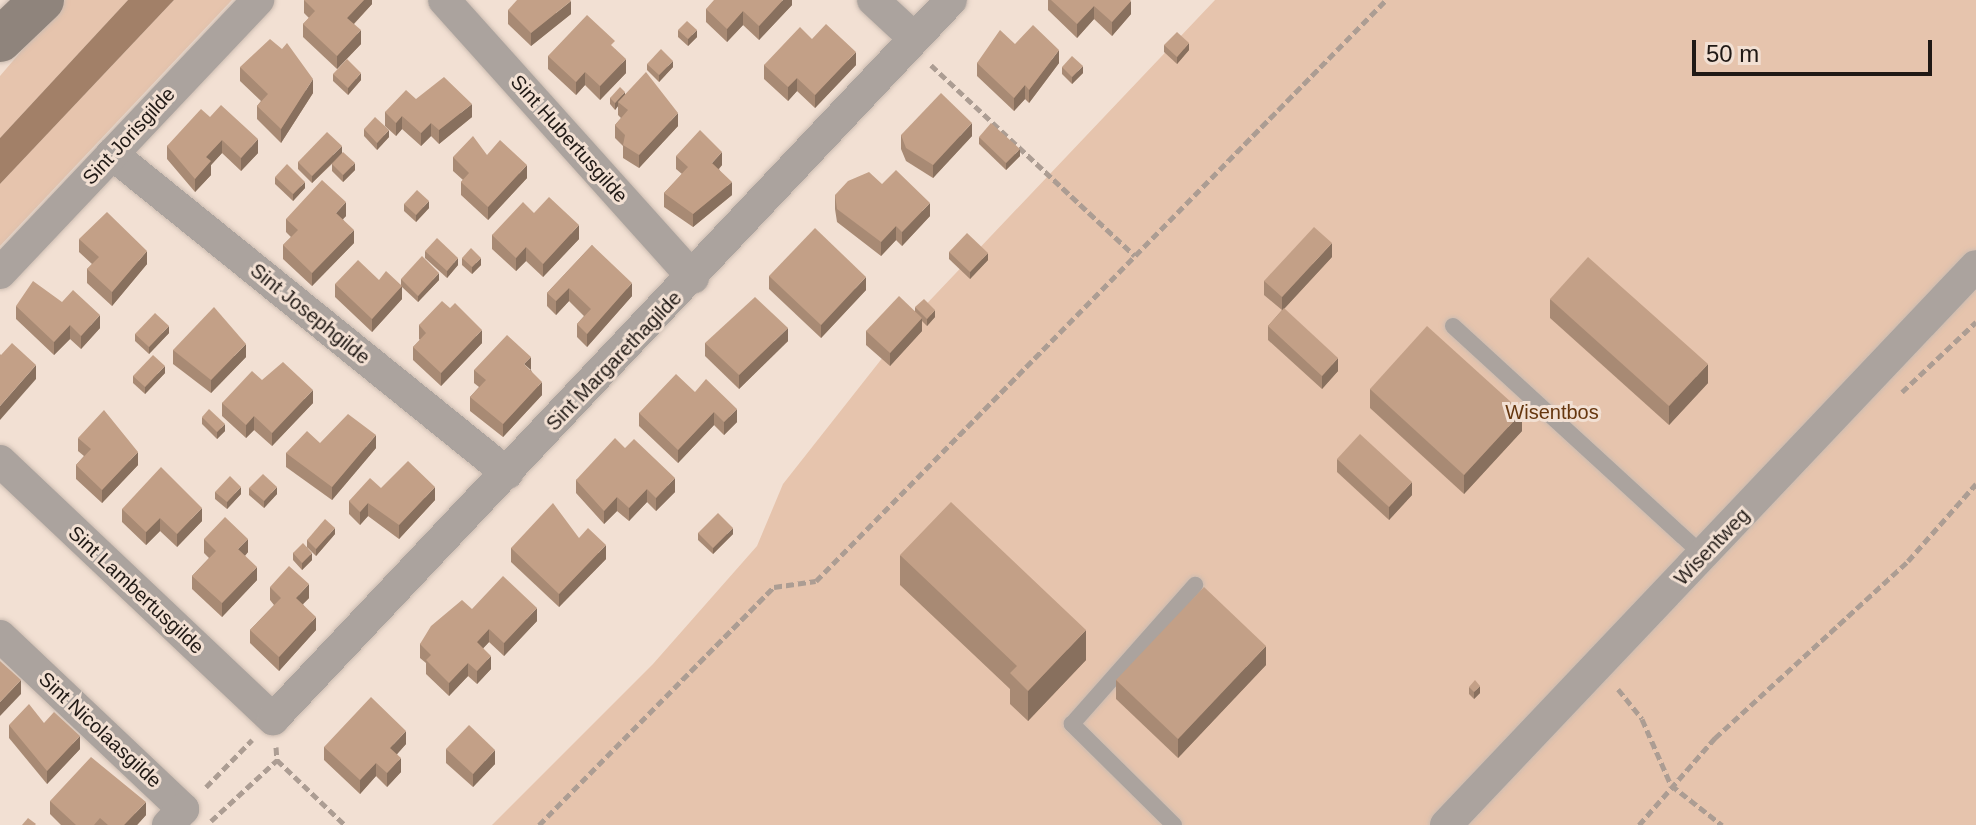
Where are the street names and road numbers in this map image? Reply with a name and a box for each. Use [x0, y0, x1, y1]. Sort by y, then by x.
street label: Sint Hubertusgilde [505, 70, 633, 208]
street label: Sint Jorisgilde [78, 82, 180, 190]
street label: Sint Josephgilde [245, 258, 375, 370]
street label: Sint Margarethagilde [541, 286, 687, 436]
street label: Wisentweg [1669, 503, 1755, 591]
street label: Sint Lambertusgilde [63, 521, 209, 659]
street label: Sint Nicolaasgilde [34, 667, 166, 793]

